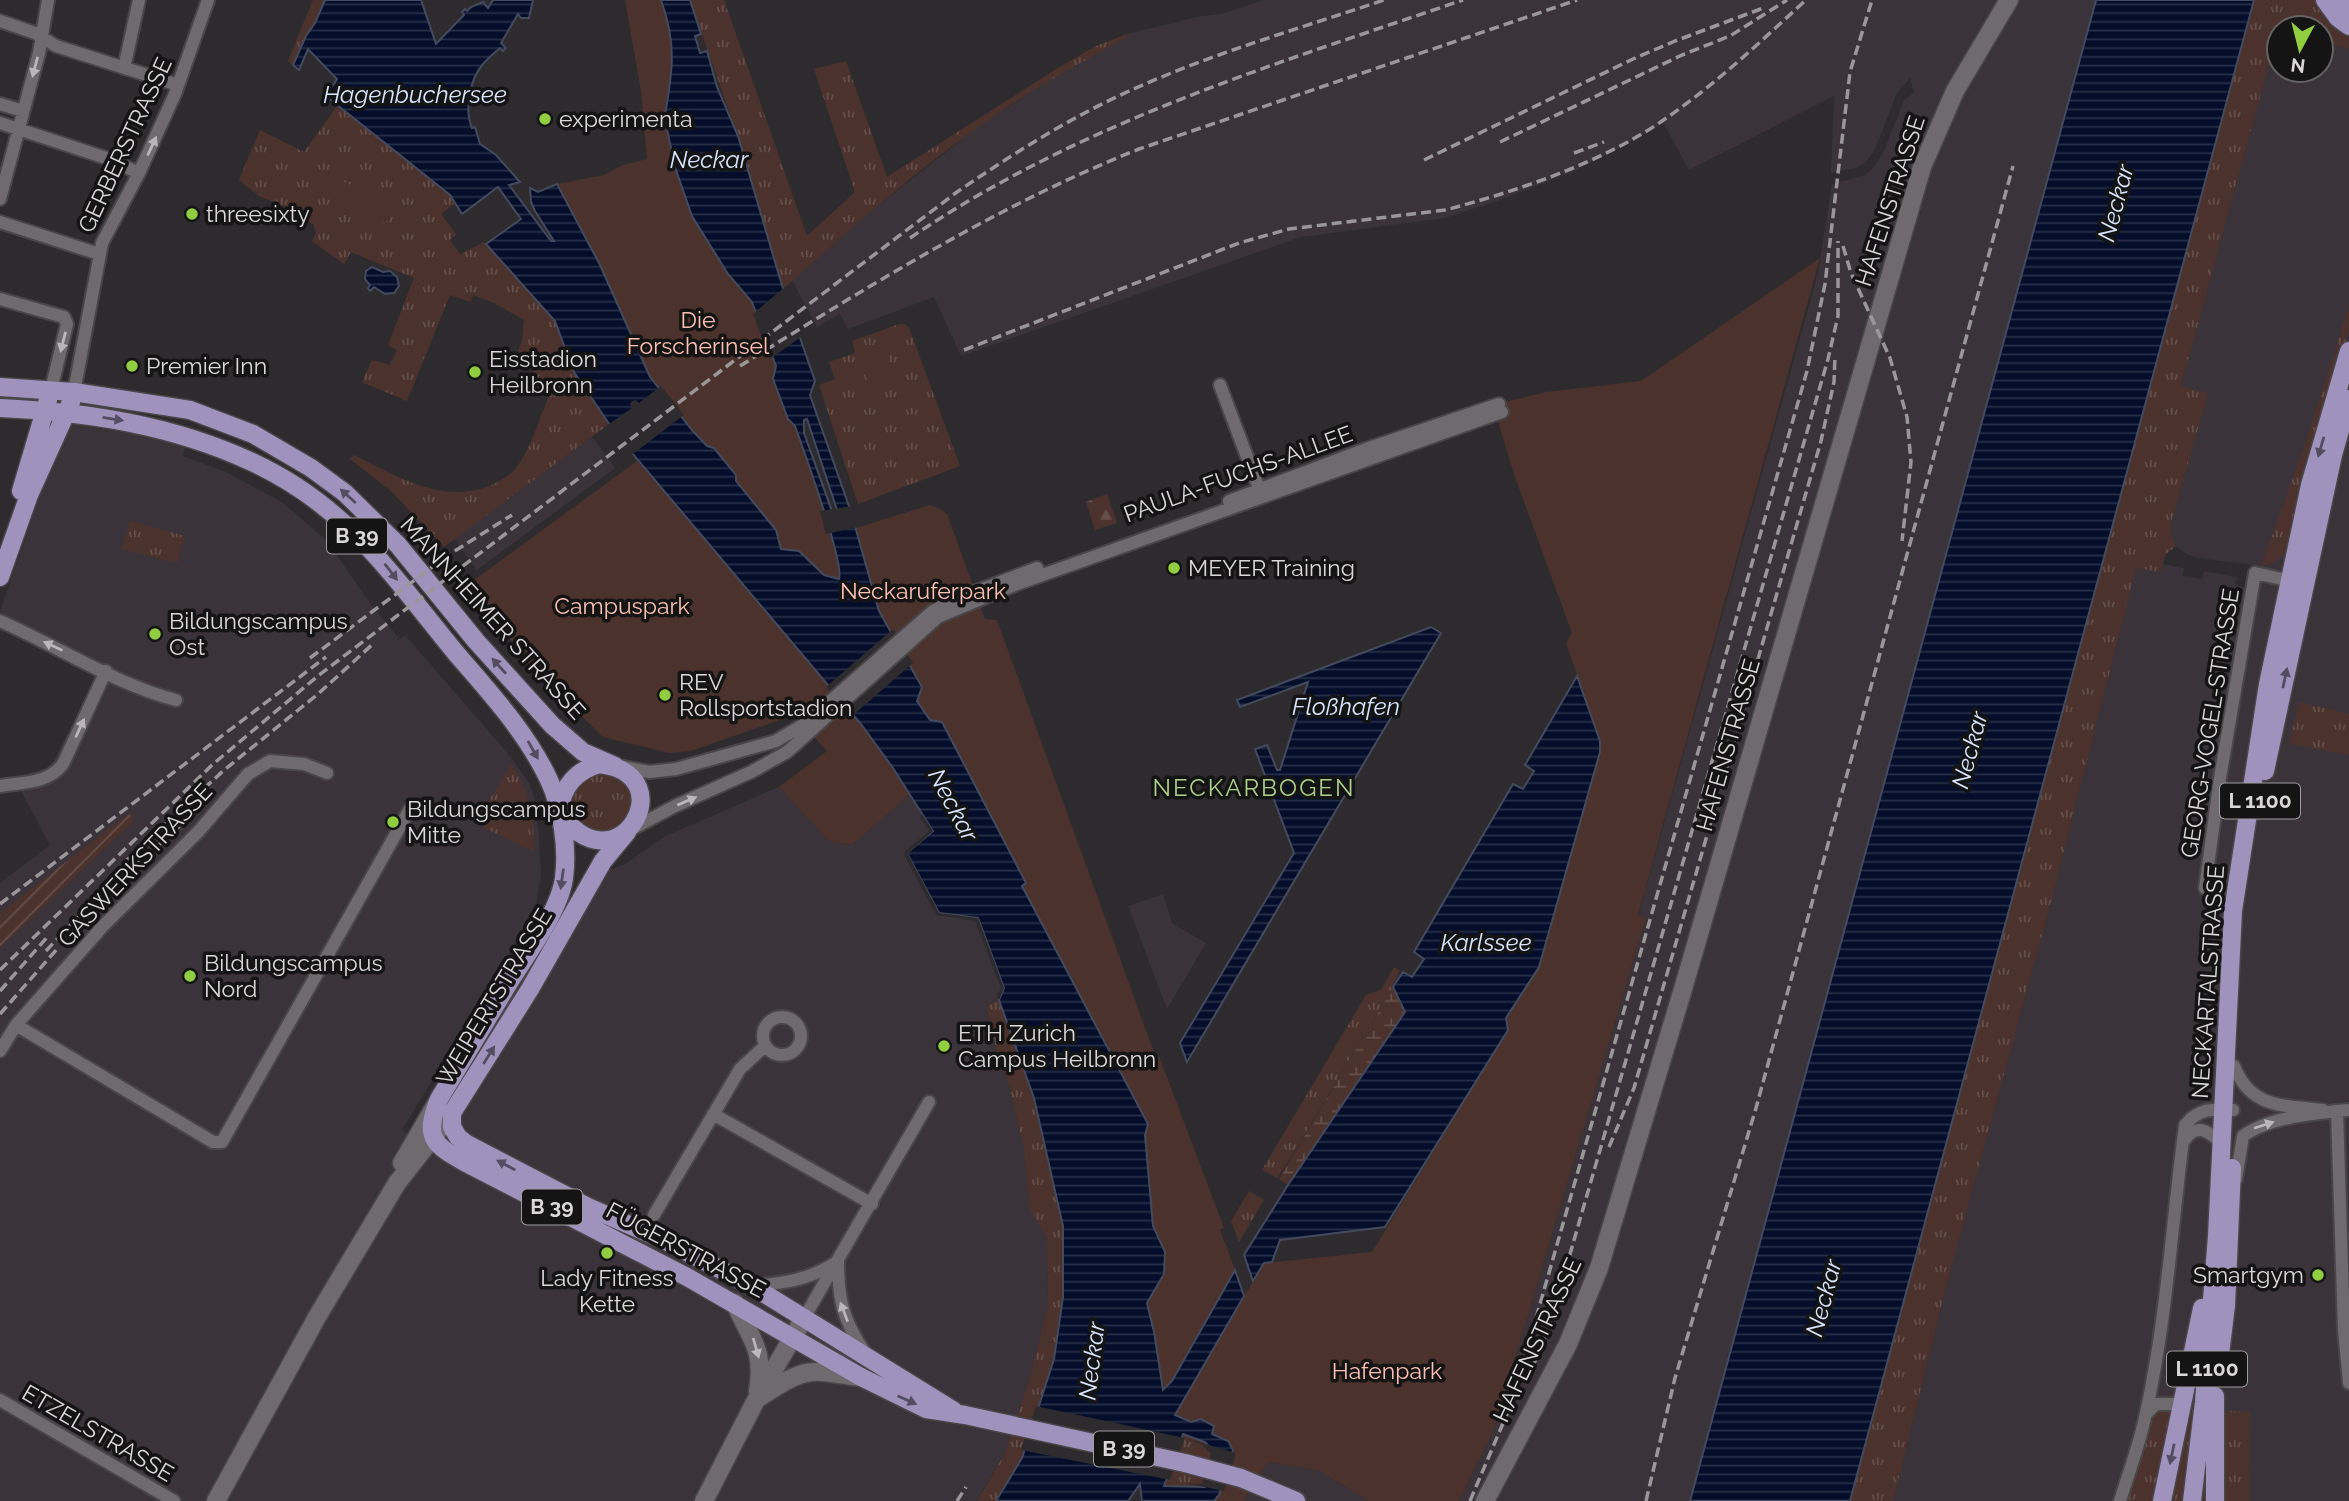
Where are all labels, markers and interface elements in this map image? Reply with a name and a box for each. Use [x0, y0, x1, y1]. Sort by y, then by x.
north arrow [2265, 14, 2335, 84]
street label: GERBERSTRASSE [72, 53, 177, 237]
text: N [2289, 54, 2306, 78]
one-way arrow [29, 56, 40, 78]
water label: Hagenbuchersee [323, 80, 507, 109]
place label: experimenta [559, 105, 693, 132]
marker: experimenta [537, 111, 553, 127]
street label: HAFENSTRASSE [1849, 112, 1930, 290]
one-way arrow [146, 136, 157, 156]
water label: Neckar [670, 145, 749, 174]
water label: Neckar [2091, 161, 2140, 244]
place label: threesixty [206, 200, 310, 227]
marker: threesixty [184, 206, 200, 222]
park label: Die Forscherinsel [627, 306, 770, 359]
one-way arrow [57, 331, 68, 353]
place label: Eisstadion Heilbronn [489, 345, 597, 398]
place label: Premier Inn [146, 352, 267, 379]
marker: Premier Inn [124, 358, 140, 374]
marker: Eisstadion Heilbronn [467, 364, 483, 380]
one-way arrow [102, 414, 124, 425]
street label: PAULA-FUCHS-ALLEE [1120, 420, 1356, 528]
one-way arrow [2315, 437, 2325, 458]
one-way arrow [339, 488, 357, 504]
street label: MANNHEIMER STRASSE [395, 511, 591, 724]
road number: B 39 [327, 518, 387, 554]
place label: MEYER Training [1188, 554, 1355, 581]
marker: MEYER Training [1166, 560, 1182, 576]
one-way arrow [384, 562, 399, 580]
park label: Neckaruferpark [840, 577, 1006, 604]
street label: GEORG-VOGEL-STRASSE [2175, 586, 2244, 859]
park label: Campuspark [554, 592, 690, 619]
place label: Bildungscampus Ost [169, 607, 348, 660]
marker: Bildungscampus Ost [147, 626, 163, 642]
one-way arrow [43, 640, 63, 652]
street label: HAFENSTRASSE [1690, 656, 1765, 834]
one-way arrow [491, 658, 507, 675]
one-way arrow [2279, 667, 2290, 689]
place label: REV Rollsportstadion [679, 668, 852, 721]
marker: REV Rollsportstadion [657, 687, 673, 703]
water label: Floßhafen [1292, 692, 1400, 721]
water label: Neckar [1945, 708, 1994, 791]
one-way arrow [74, 718, 86, 738]
one-way arrow [527, 740, 539, 760]
water label: Neckar [922, 763, 985, 847]
district label: NECKARBOGEN [1153, 773, 1355, 802]
street label: GASWERKSTRASSE [52, 777, 217, 952]
road number: L 1100 [2220, 784, 2300, 818]
place label: Bildungscampus Mitte [407, 795, 586, 848]
one-way arrow [677, 795, 698, 806]
marker: Bildungscampus Mitte [385, 814, 401, 830]
street label: NECKARTALSTRASSE [2186, 864, 2229, 1100]
one-way arrow [557, 868, 568, 890]
street label: WEIPERTSTRASSE [430, 904, 557, 1090]
water label: Karlssee [1440, 928, 1532, 957]
place label: Bildungscampus Nord [204, 949, 383, 1002]
marker: Bildungscampus Nord [182, 968, 198, 984]
place label: ETH Zurich Campus Heilbronn [958, 1019, 1156, 1072]
marker: ETH Zurich Campus Heilbronn [936, 1038, 952, 1054]
one-way arrow [482, 1045, 495, 1065]
one-way arrow [2254, 1119, 2275, 1130]
one-way arrow [496, 1159, 515, 1171]
road number: B 39 [522, 1190, 582, 1224]
street label: FÜGERSTRASSE [602, 1196, 771, 1303]
marker: Lady Fitness Kette [599, 1245, 615, 1261]
street label: HAFENSTRASSE [1487, 1253, 1586, 1426]
water label: Neckar [1799, 1256, 1848, 1339]
place label: Smartgym [2193, 1261, 2304, 1288]
place label: Lady Fitness Kette [540, 1264, 674, 1317]
marker: Smartgym [2310, 1267, 2326, 1283]
one-way arrow [838, 1301, 849, 1322]
water label: Neckar [1072, 1320, 1111, 1402]
one-way arrow [752, 1338, 762, 1359]
road number: L 1100 [2167, 1352, 2247, 1386]
park label: Hafenpark [1332, 1357, 1442, 1384]
street label: ETZELSTRASSE [18, 1378, 179, 1487]
one-way arrow [897, 1394, 917, 1406]
road number: B 39 [1094, 1432, 1154, 1466]
one-way arrow [2166, 1443, 2177, 1465]

